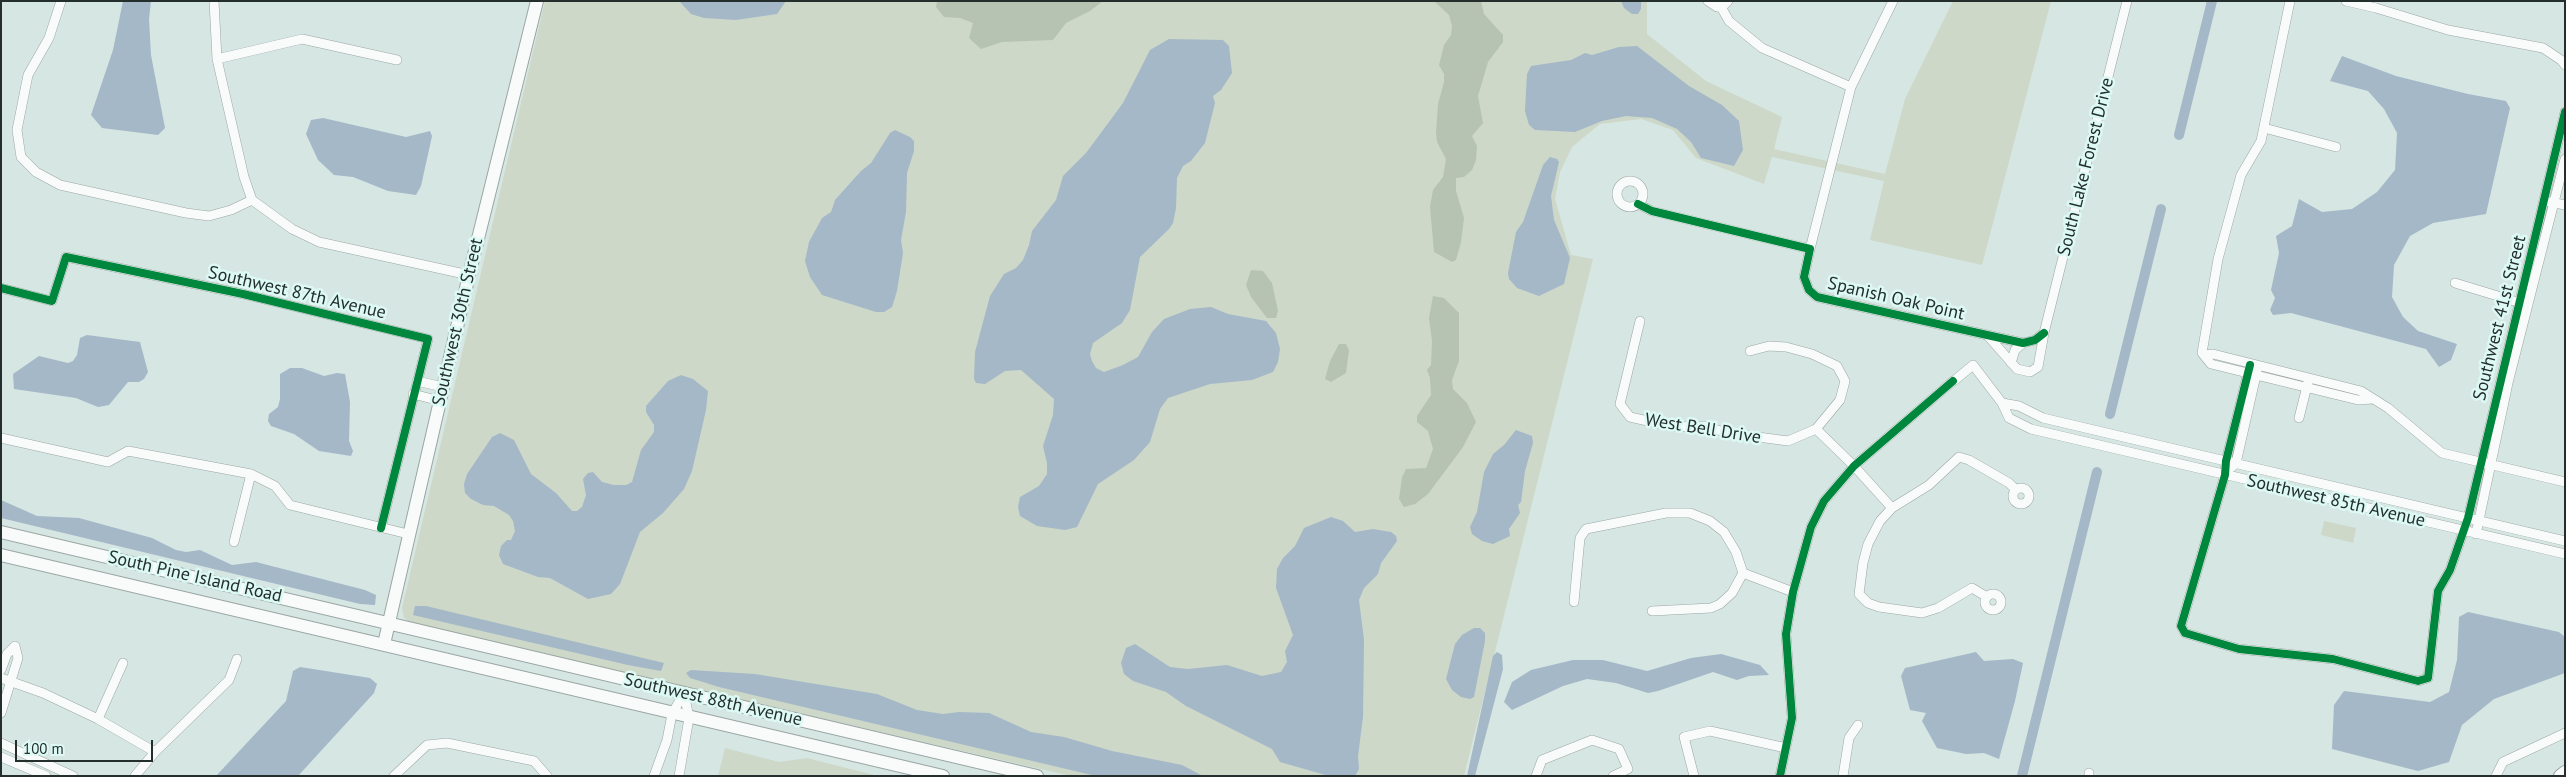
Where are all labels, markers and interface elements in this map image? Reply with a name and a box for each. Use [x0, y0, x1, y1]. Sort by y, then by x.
street label: South Lake Forest Drive [2053, 76, 2119, 258]
street label: Southwest 41st Street [2469, 233, 2531, 403]
street label: Southwest 30th Street [428, 236, 488, 408]
street label: Southwest 87th Avenue [206, 262, 388, 324]
street label: Spanish Oak Point [1826, 273, 1966, 325]
street label: West Bell Drive [1643, 409, 1763, 449]
street label: Southwest 85th Avenue [2245, 470, 2427, 532]
street label: South Pine Island Road [106, 546, 284, 608]
street label: Southwest 88th Avenue [622, 669, 804, 731]
scale bar [18, 730, 155, 762]
text: 100 m [23, 739, 64, 758]

